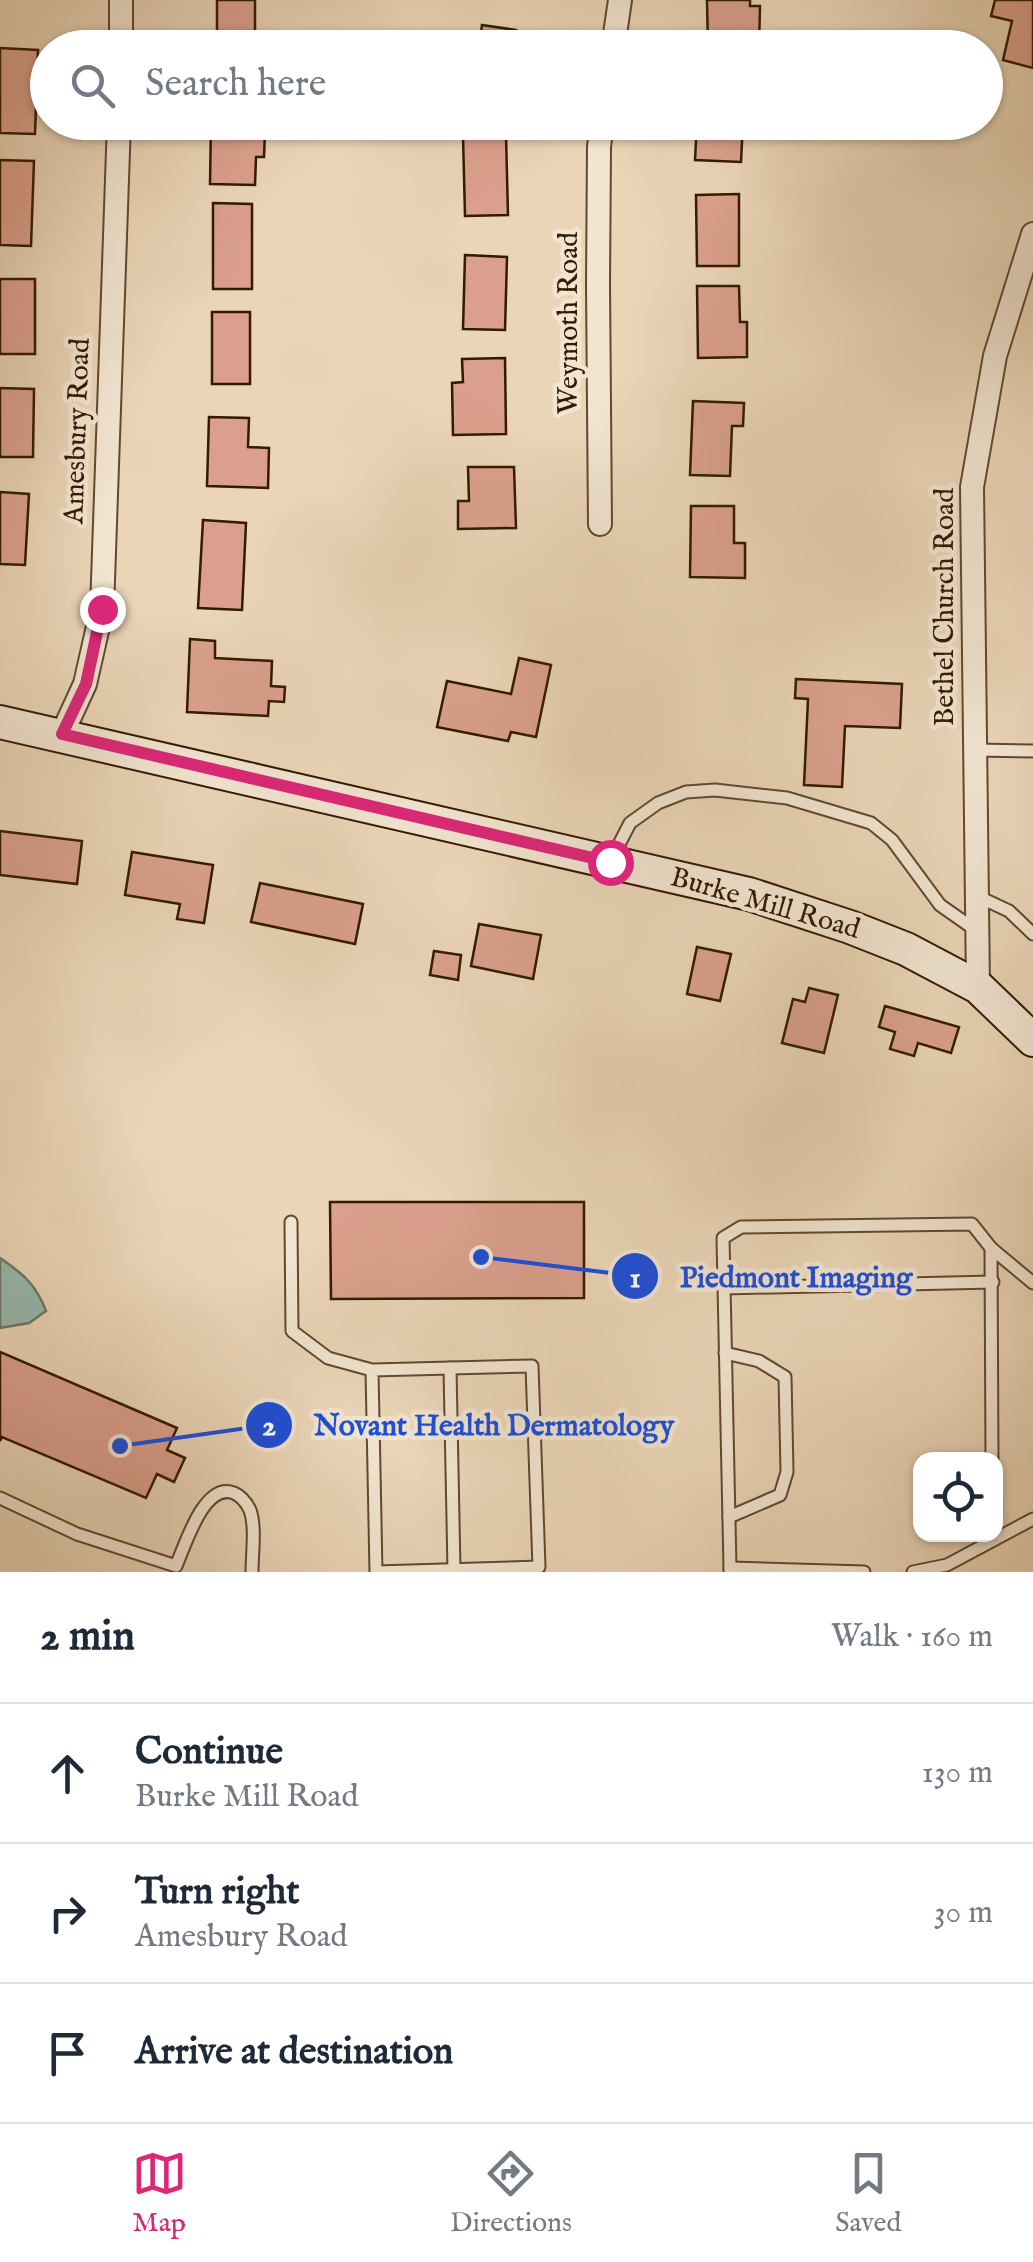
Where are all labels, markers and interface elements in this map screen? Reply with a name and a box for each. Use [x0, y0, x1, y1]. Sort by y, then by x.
search box [30, 30, 1003, 140]
icon: search [65, 58, 120, 113]
text: Search here [145, 61, 326, 109]
street label: Weymoth Road [552, 232, 587, 414]
street label: Amesbury Road [57, 337, 99, 526]
street label: Bethel Church Road [928, 488, 963, 726]
route end [80, 587, 126, 633]
route start [588, 840, 634, 886]
street label: Burke Mill Road [666, 860, 864, 948]
callout: Piedmont Imaging [610, 1246, 932, 1306]
text: 1 [629, 1260, 641, 1298]
text: Piedmont Imaging [680, 1260, 914, 1298]
callout: Novant Health Dermatology [244, 1395, 695, 1455]
text: 2 [262, 1408, 276, 1446]
text: Novant Health Dermatology [313, 1408, 675, 1446]
map controls [913, 1452, 1003, 1542]
button: locate [913, 1452, 1003, 1542]
text: 2 min [40, 1611, 135, 1664]
text: Walk · 160 m [831, 1617, 993, 1658]
text: Continue [135, 1729, 283, 1777]
icon: ahead [40, 1746, 95, 1801]
text: 130 m [922, 1753, 993, 1794]
text: Burke Mill Road [135, 1777, 358, 1818]
text: Turn right [135, 1869, 299, 1917]
icon: right [40, 1886, 95, 1941]
text: 30 m [934, 1893, 993, 1934]
text: Amesbury Road [135, 1917, 348, 1958]
icon: arrive [40, 2026, 95, 2081]
text: Arrive at destination [135, 2029, 453, 2077]
tab: Map [132, 2146, 187, 2241]
tab: Directions [450, 2146, 572, 2241]
tab: Saved [835, 2146, 901, 2241]

